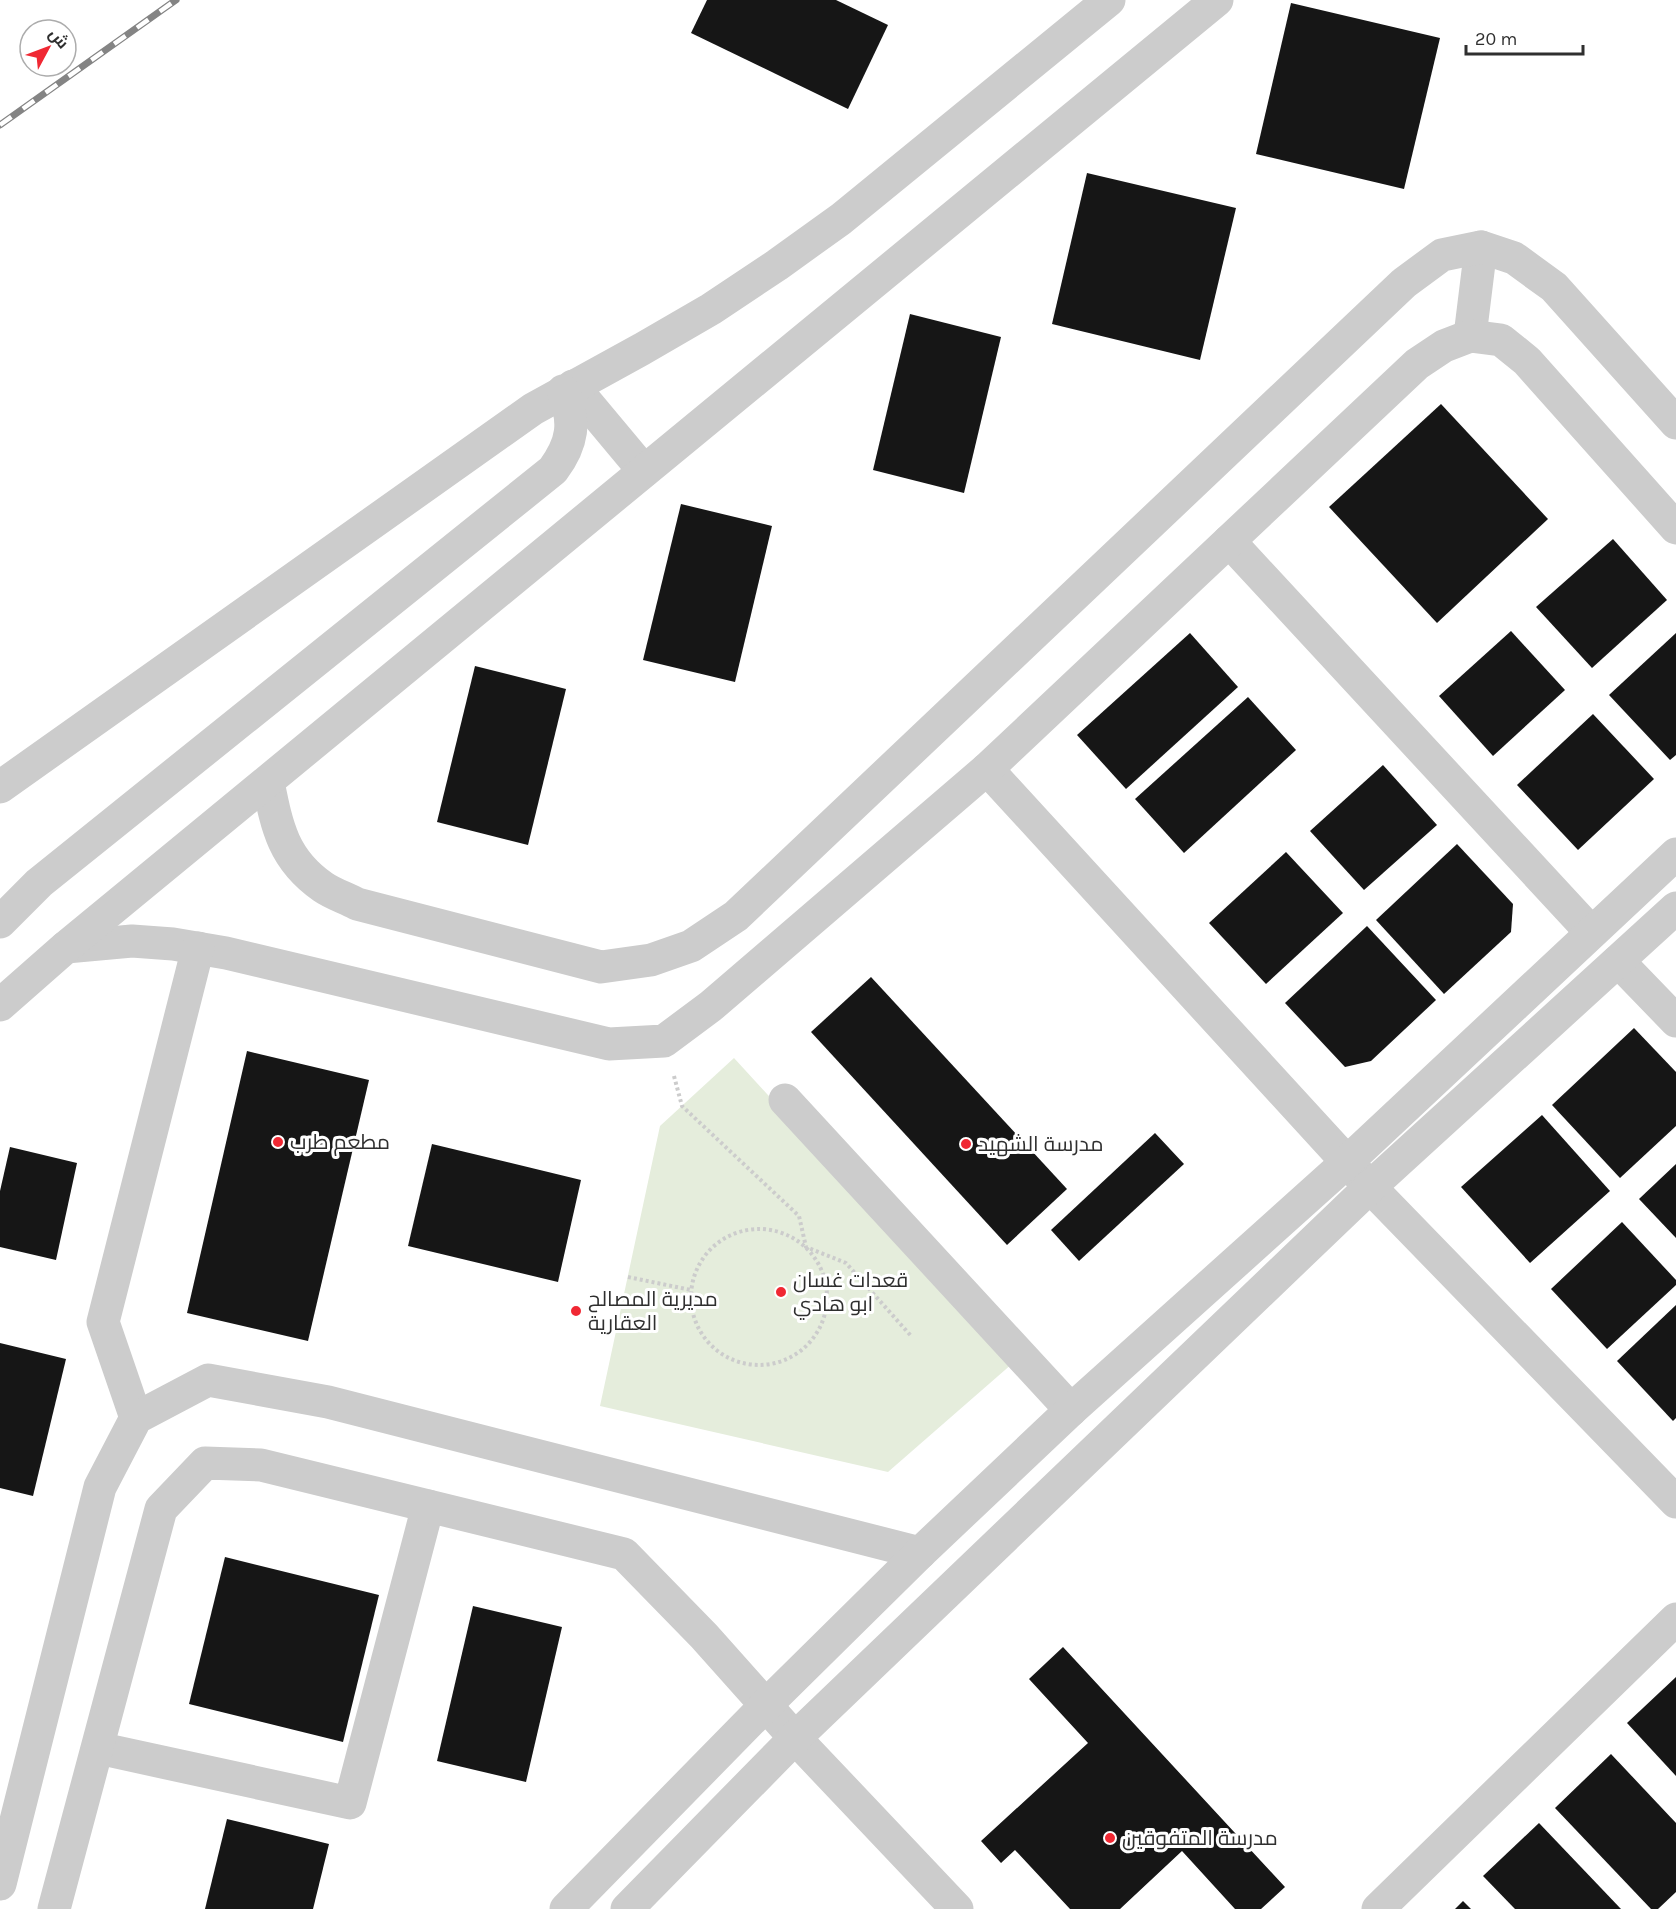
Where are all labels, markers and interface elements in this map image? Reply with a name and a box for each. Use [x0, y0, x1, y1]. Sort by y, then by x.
north arrow [18, 18, 78, 78]
scale bar [1466, 18, 1583, 56]
text: ش [45, 25, 73, 52]
text: 20 m [1475, 28, 1517, 50]
place label: مطعم طرب [290, 1130, 390, 1156]
place label: مدرسة الشهيد [978, 1132, 1104, 1157]
marker: مطعم طرب [271, 1135, 285, 1149]
marker: مدرسة الشهيد [959, 1137, 973, 1151]
place label: قعدات غسان ابو هادي [793, 1268, 908, 1320]
marker: قعدات غسان ابو هادي [774, 1285, 788, 1299]
place label: مديرية المصالح العقارية [588, 1287, 718, 1335]
marker: مديرية المصالح العقارية [569, 1304, 583, 1318]
place label: مدرسة المتفوقين [1122, 1826, 1278, 1851]
marker: مدرسة المتفوقين [1103, 1831, 1117, 1845]

